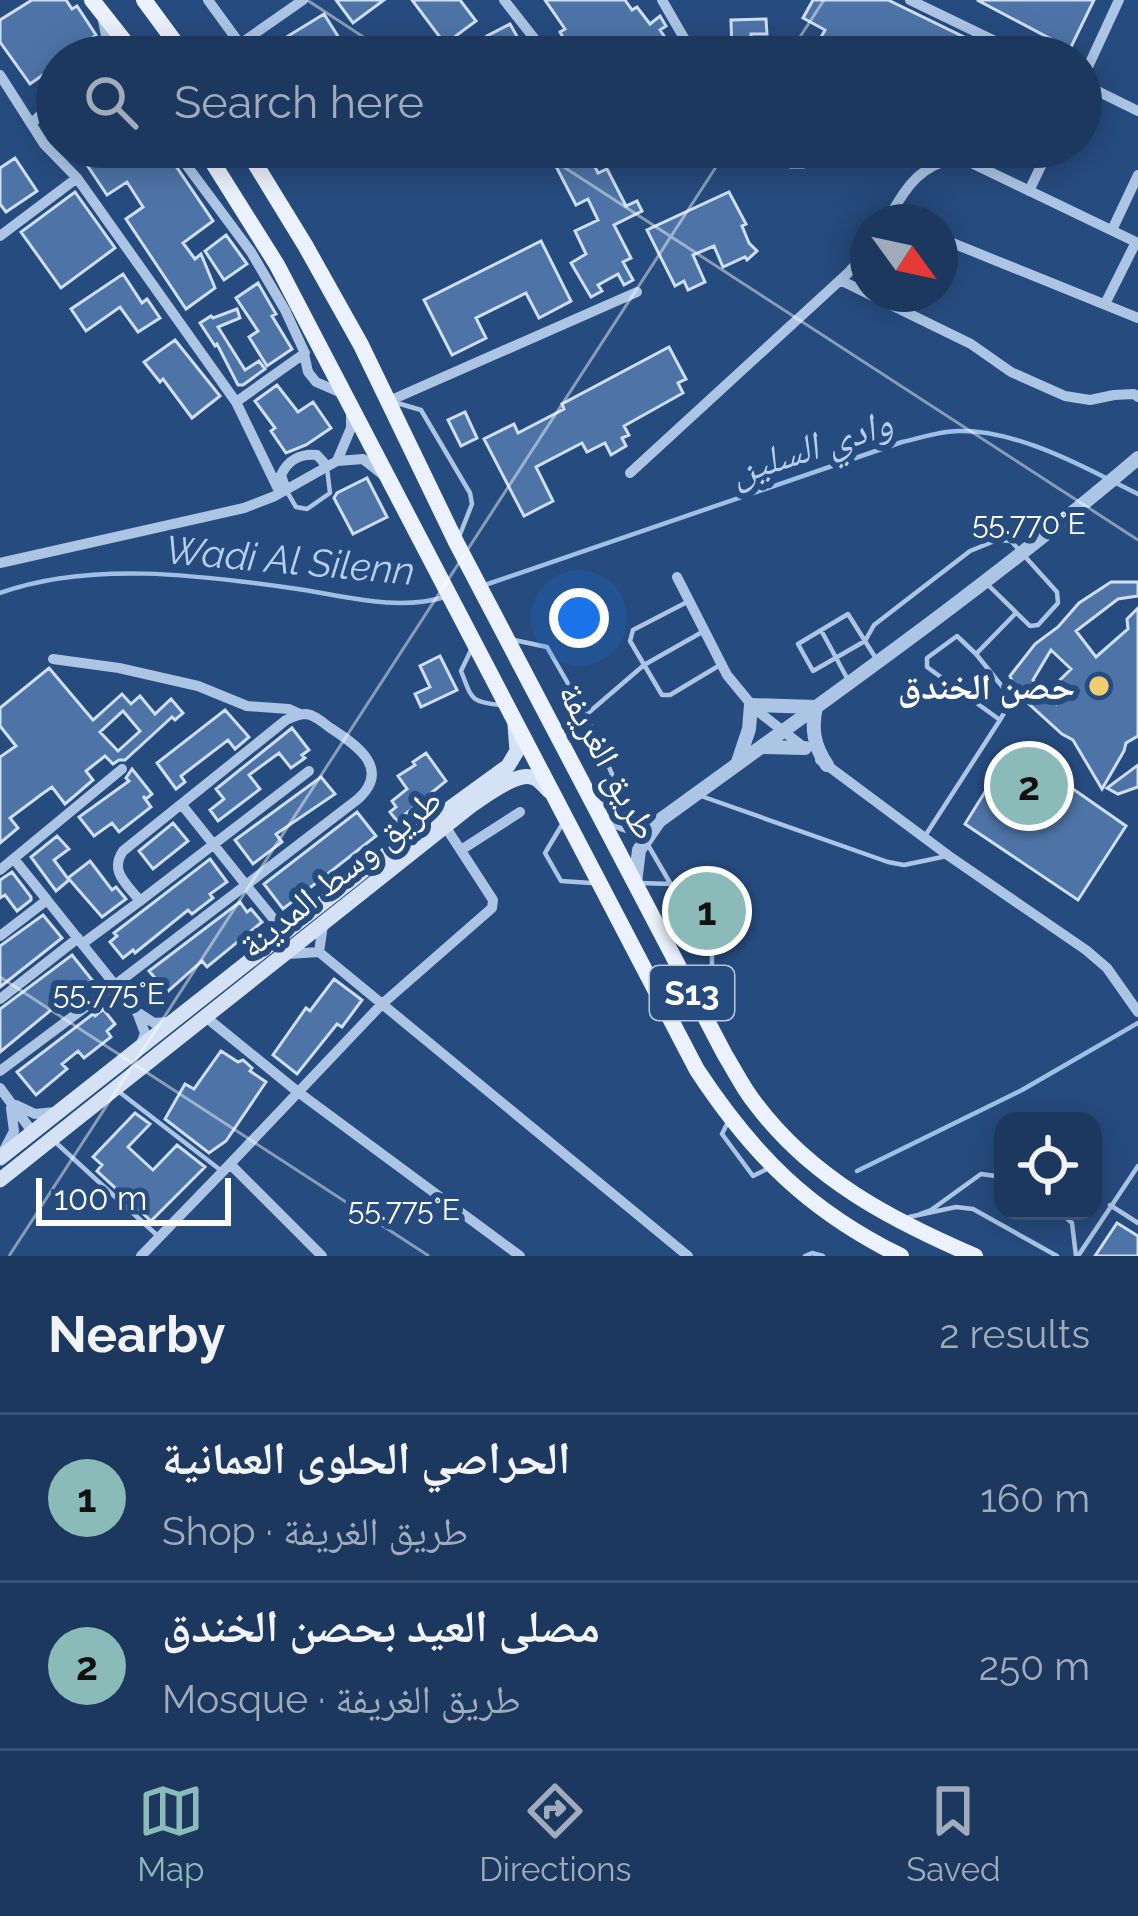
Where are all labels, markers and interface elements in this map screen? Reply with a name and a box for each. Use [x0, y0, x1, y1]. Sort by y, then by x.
search box [36, 36, 1102, 168]
icon: search [78, 69, 144, 135]
text: Search here [174, 76, 424, 129]
north arrow [850, 204, 958, 312]
water label: وادي السلين [724, 398, 900, 502]
text: 55.770°E [972, 506, 1086, 541]
water label: Wadi Al Silenn [163, 526, 417, 594]
your location [549, 588, 609, 648]
place label: حصن الخندق [898, 665, 1075, 709]
marker: حصن الخندق [1086, 673, 1112, 699]
street label: طريق الغريفة [549, 676, 668, 847]
pin: 2 [990, 741, 1068, 831]
street label: طريق وسط المدينة [230, 778, 450, 967]
pin: 1 [668, 866, 746, 956]
road number: S13 [650, 966, 734, 1020]
text: 55.775°E [53, 976, 165, 1011]
map controls [994, 1112, 1102, 1220]
button: locate [994, 1112, 1102, 1220]
scale bar [36, 1172, 231, 1225]
text: 100 m [54, 1179, 147, 1218]
text: 55.775°E [348, 1192, 460, 1227]
text: Nearby [48, 1304, 225, 1364]
text: 2 results [939, 1311, 1090, 1357]
text: الحراصي الحلوى العمانية [162, 1432, 571, 1485]
text: 1 [77, 1475, 97, 1521]
text: 160 m [980, 1475, 1090, 1521]
text: Shop · طريق الغريفة [162, 1508, 468, 1554]
text: مصلى العيد بحصن الخندق [162, 1600, 600, 1653]
text: 2 [76, 1643, 98, 1689]
text: 250 m [979, 1643, 1090, 1689]
text: Mosque · طريق الغريفة [162, 1676, 521, 1722]
tab: Map [137, 1778, 204, 1889]
tab: Directions [479, 1778, 632, 1889]
tab: Saved [906, 1778, 1001, 1889]

